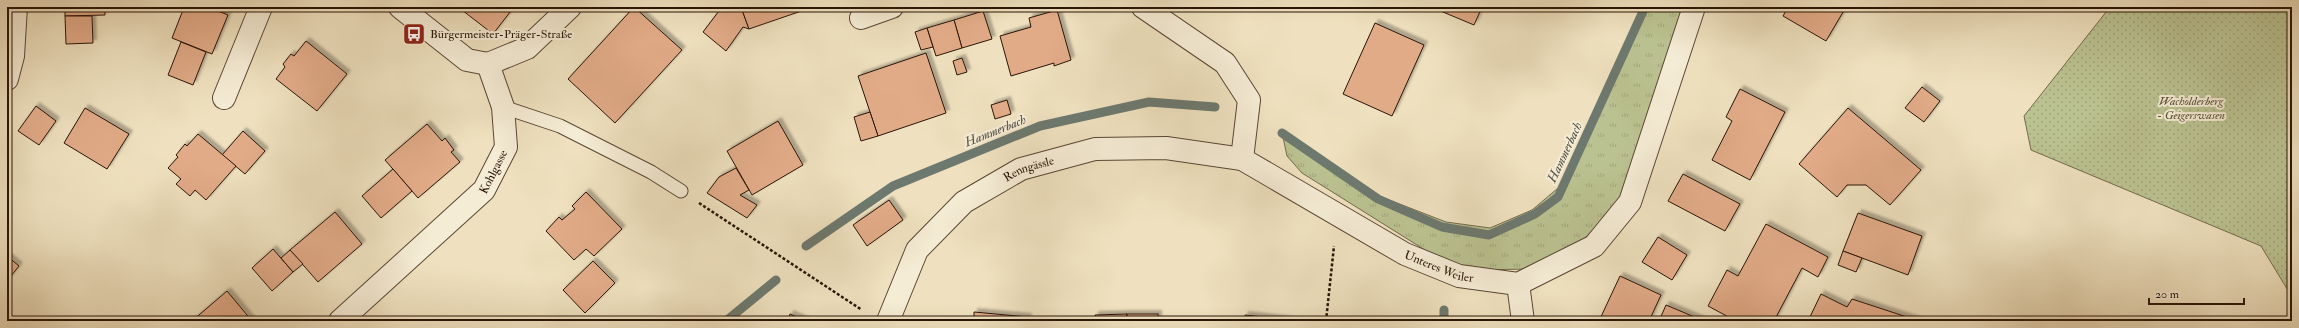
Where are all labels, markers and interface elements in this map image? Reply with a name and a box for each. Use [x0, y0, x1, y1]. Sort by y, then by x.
bus stop icon: Bürgermeister-Präger-Straße [401, 21, 427, 47]
place label: Bürgermeister-Präger-Straße [430, 27, 572, 42]
park label: Wacholderberg - Geigerswasen [2157, 94, 2225, 123]
water label: Hammerbach [961, 111, 1029, 151]
water label: Hammerbach [1544, 120, 1586, 186]
street label: Kohlgasse [476, 148, 511, 197]
street label: Renngässle [1001, 153, 1056, 186]
street label: Unteres Weiler [1402, 248, 1475, 286]
scale bar [2149, 280, 2244, 306]
text: 20 m [2155, 287, 2180, 302]

